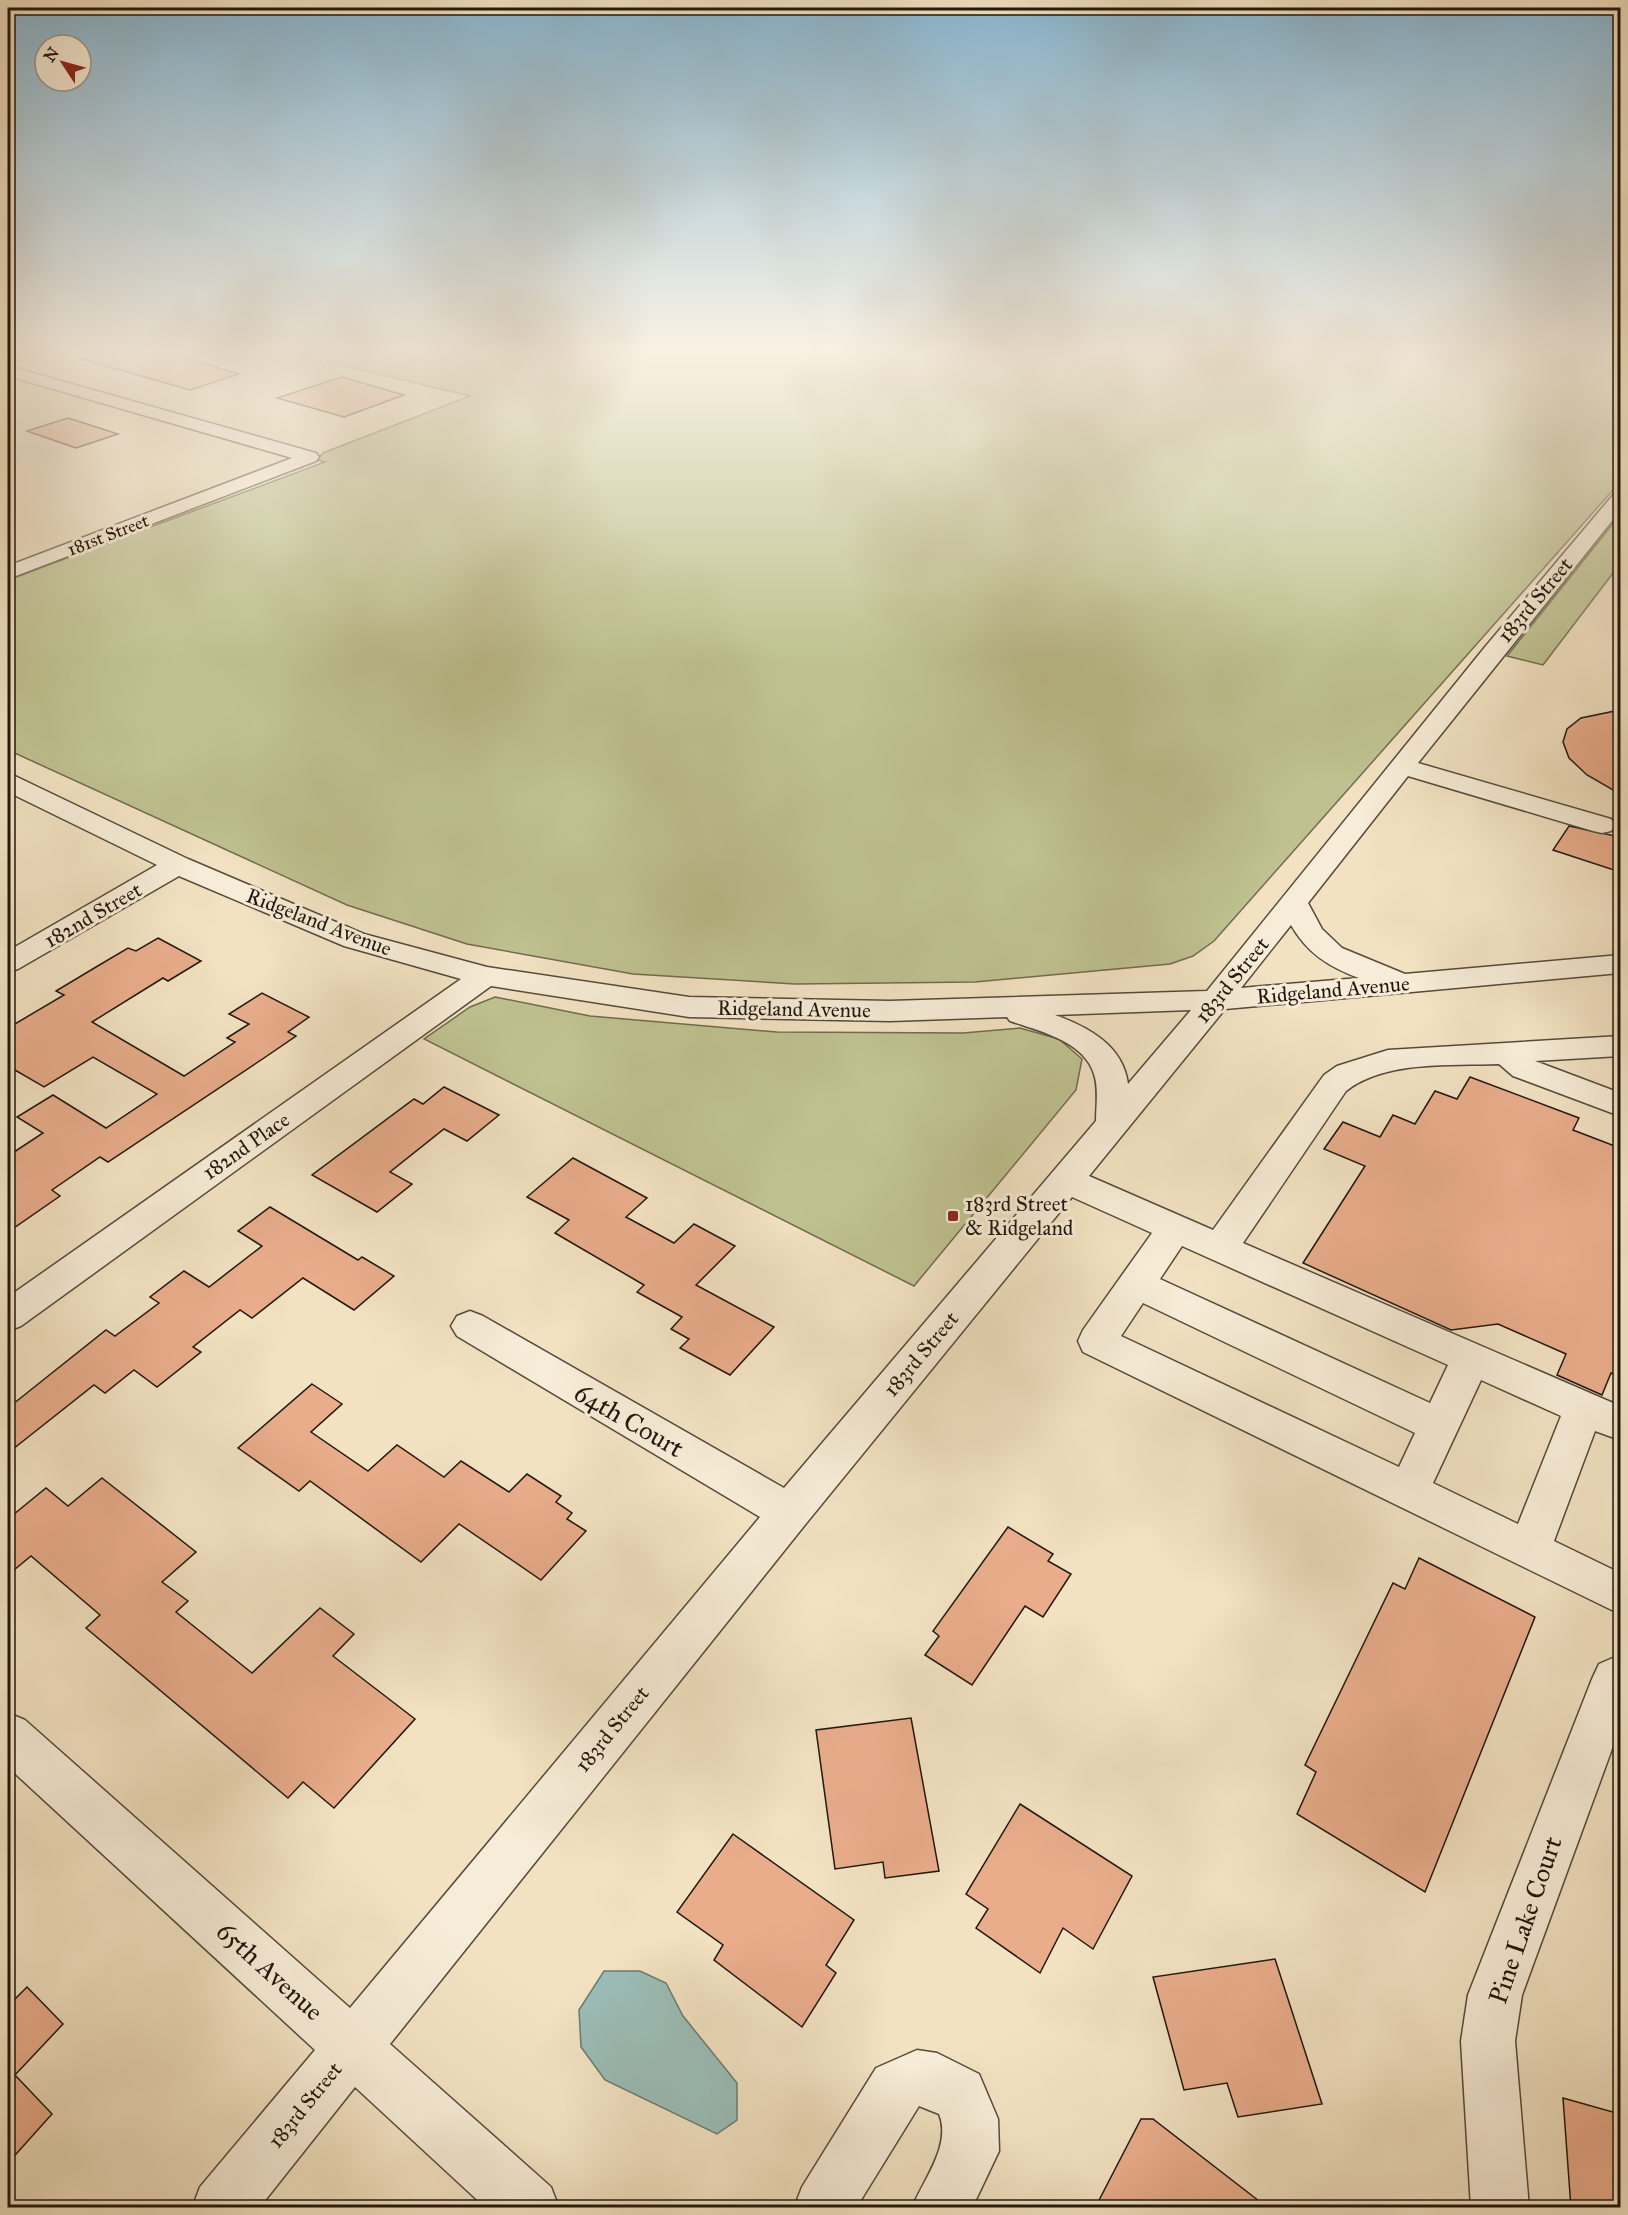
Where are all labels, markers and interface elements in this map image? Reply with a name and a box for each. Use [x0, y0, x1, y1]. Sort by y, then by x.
north arrow [33, 33, 93, 93]
text: N [40, 43, 63, 66]
street label: 181st Street [64, 509, 152, 561]
street label: 183rd Street [1492, 552, 1578, 648]
street label: 182nd Street [40, 876, 147, 953]
street label: Ridgeland Avenue [243, 882, 396, 962]
street label: 183rd Street [1190, 931, 1275, 1028]
street label: Ridgeland Avenue [1255, 970, 1411, 1010]
street label: Ridgeland Avenue [717, 995, 871, 1023]
street label: 182nd Place [197, 1106, 295, 1185]
place label: 183rd Street & Ridgeland [965, 1191, 1074, 1241]
marker: 183rd Street & Ridgeland [946, 1209, 960, 1223]
street label: 183rd Street [878, 1306, 964, 1402]
street label: 64th Court [569, 1376, 689, 1464]
street label: 183rd Street [570, 1680, 655, 1777]
street label: Pine Lake Court [1481, 1832, 1569, 2008]
street label: 65th Avenue [210, 1915, 330, 2027]
street label: 183rd Street [263, 2056, 348, 2153]

